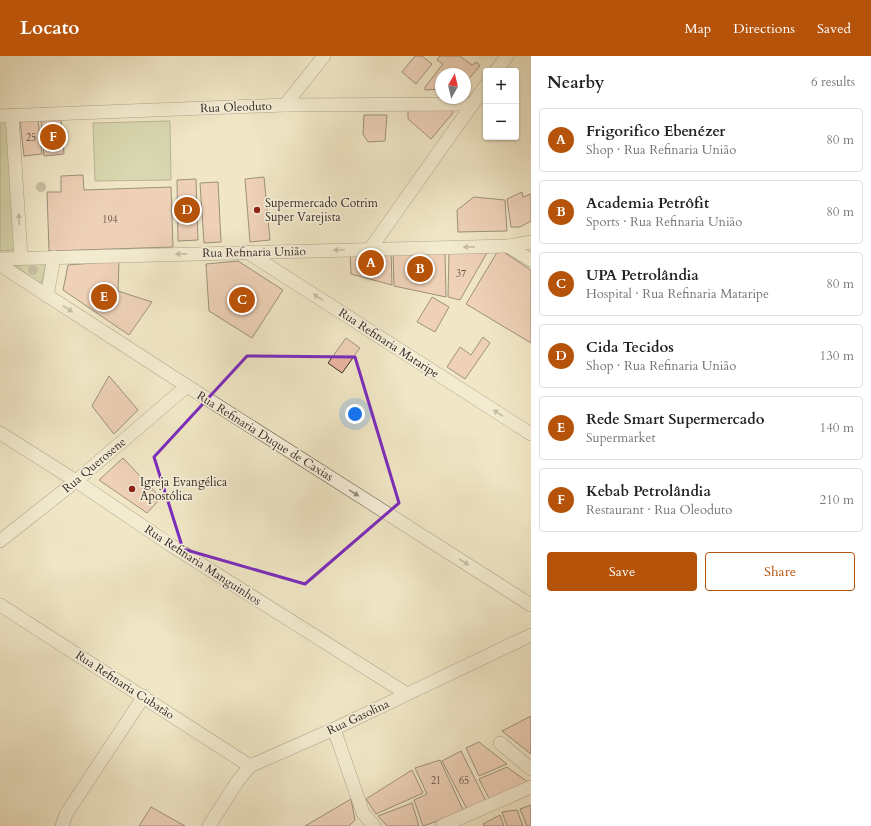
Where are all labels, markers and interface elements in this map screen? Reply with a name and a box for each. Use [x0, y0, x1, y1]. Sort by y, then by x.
text: Locato [20, 15, 79, 41]
text: Map [685, 19, 711, 38]
text: Directions [733, 19, 795, 38]
text: Saved [817, 19, 851, 38]
north arrow [435, 68, 471, 104]
map controls [483, 68, 519, 140]
button: + [483, 68, 519, 104]
text: Nearby [547, 71, 604, 94]
text: 6 results [811, 73, 855, 91]
street label: Rua Oleoduto [200, 98, 273, 116]
button: − [483, 104, 519, 140]
text: Frigorifico Ebenézer [586, 121, 725, 141]
pin: F [40, 122, 66, 152]
house number: 25 [26, 131, 36, 145]
text: A [556, 131, 566, 149]
text: 80 m [826, 131, 854, 149]
text: Shop · Rua Refinaria União [586, 141, 736, 159]
text: Academia Petrôfit [586, 193, 709, 213]
pin: D [174, 195, 200, 225]
place label: Supermercado Cotrim Super Varejista [265, 195, 379, 225]
text: B [556, 203, 566, 221]
text: 80 m [826, 203, 854, 221]
marker: Supermercado Cotrim Super Varejista [252, 205, 262, 215]
one-way arrow [15, 213, 22, 225]
house number: 194 [102, 213, 118, 227]
text: Sports · Rua Refinaria União [586, 213, 742, 231]
street label: Rua Refinaria União [202, 243, 306, 261]
one-way arrow [463, 243, 475, 250]
one-way arrow [332, 247, 345, 253]
pin: A [358, 248, 384, 278]
one-way arrow [174, 251, 187, 257]
pin: B [407, 254, 433, 284]
text: UPA Petrolândia [586, 265, 699, 285]
house number: 37 [456, 267, 466, 281]
text: C [556, 275, 566, 293]
text: 80 m [826, 275, 854, 293]
pin: E [91, 282, 117, 312]
pin: C [229, 285, 255, 315]
text: Hospital · Rua Refinaria Mataripe [586, 285, 769, 303]
one-way arrow [312, 294, 324, 301]
street label: Rua Refinaria Mataripe [336, 304, 442, 382]
one-way arrow [63, 305, 73, 313]
text: Cida Tecidos [586, 337, 674, 357]
text: D [555, 347, 567, 365]
text: 130 m [820, 347, 854, 365]
text: Shop · Rua Refinaria União [586, 357, 736, 375]
street label: Rua Refinaria Duque de Caxias [194, 387, 336, 485]
your location [345, 404, 365, 424]
one-way arrow [493, 409, 503, 417]
text: Rede Smart Supermercado [586, 409, 764, 429]
text: E [557, 419, 565, 437]
text: 140 m [820, 419, 854, 437]
text: Supermarket [586, 429, 656, 447]
street label: Rua Querosene [59, 434, 129, 496]
place label: Igreja Evangélica Apostólica [140, 474, 228, 504]
text: Kebab Petrolândia [586, 481, 711, 501]
marker: Igreja Evangélica Apostólica [127, 484, 137, 494]
one-way arrow [348, 489, 360, 496]
text: F [557, 491, 565, 509]
text: 210 m [820, 491, 854, 509]
text: Restaurant · Rua Oleoduto [586, 501, 732, 519]
street label: Rua Refinaria Manguinhos [142, 521, 264, 609]
button: Save [547, 552, 697, 591]
button: Share [705, 552, 855, 591]
one-way arrow [459, 558, 469, 566]
street label: Rua Refinaria Cubatão [72, 647, 178, 723]
street label: Rua Gasolina [324, 695, 392, 738]
house number: 21 [431, 774, 441, 788]
house number: 65 [459, 774, 469, 788]

